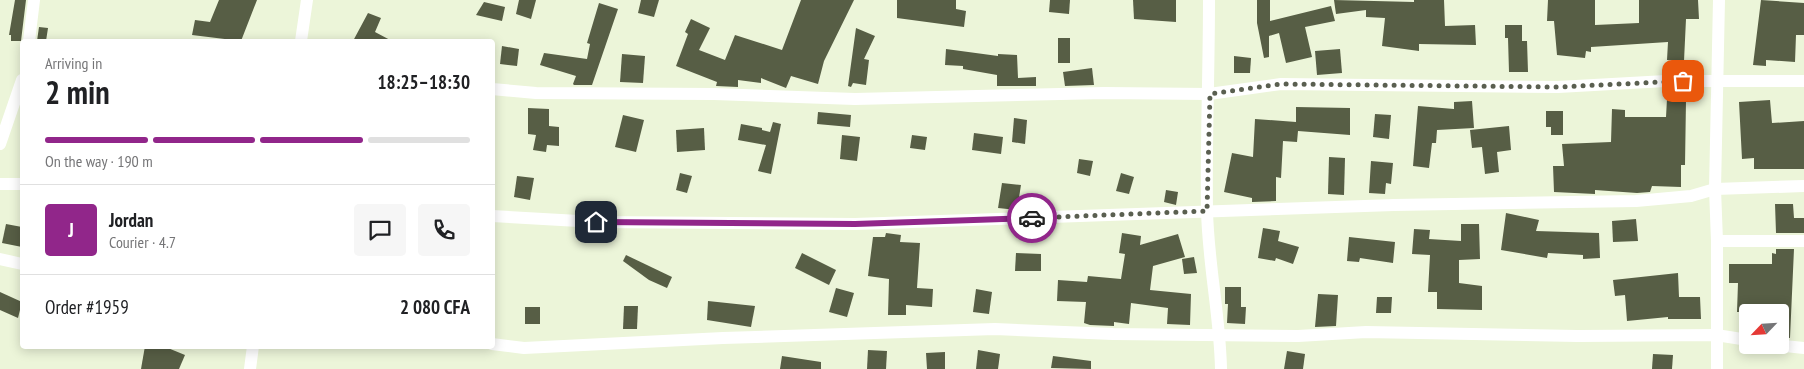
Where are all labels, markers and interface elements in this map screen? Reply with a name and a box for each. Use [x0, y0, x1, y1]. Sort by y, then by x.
text: Arriving in [45, 53, 102, 73]
pin [1662, 60, 1704, 102]
icon: bag [1669, 67, 1697, 95]
text: 18:25–18:30 [377, 70, 470, 94]
text: 2 min [45, 71, 110, 113]
text: On the way · 190 m [45, 151, 153, 171]
courier [1007, 193, 1057, 243]
pin [575, 201, 617, 243]
button: chat [354, 204, 406, 256]
button: phone [418, 204, 470, 256]
icon: car [1018, 204, 1046, 232]
text: Jordan [109, 208, 153, 232]
icon: home [582, 208, 610, 236]
text: J [68, 218, 74, 242]
text: Courier · 4.7 [109, 232, 176, 252]
text: Order #1959 [45, 295, 129, 319]
text: 2 080 CFA [400, 295, 470, 319]
north arrow [1739, 304, 1789, 354]
map controls [1739, 304, 1789, 354]

